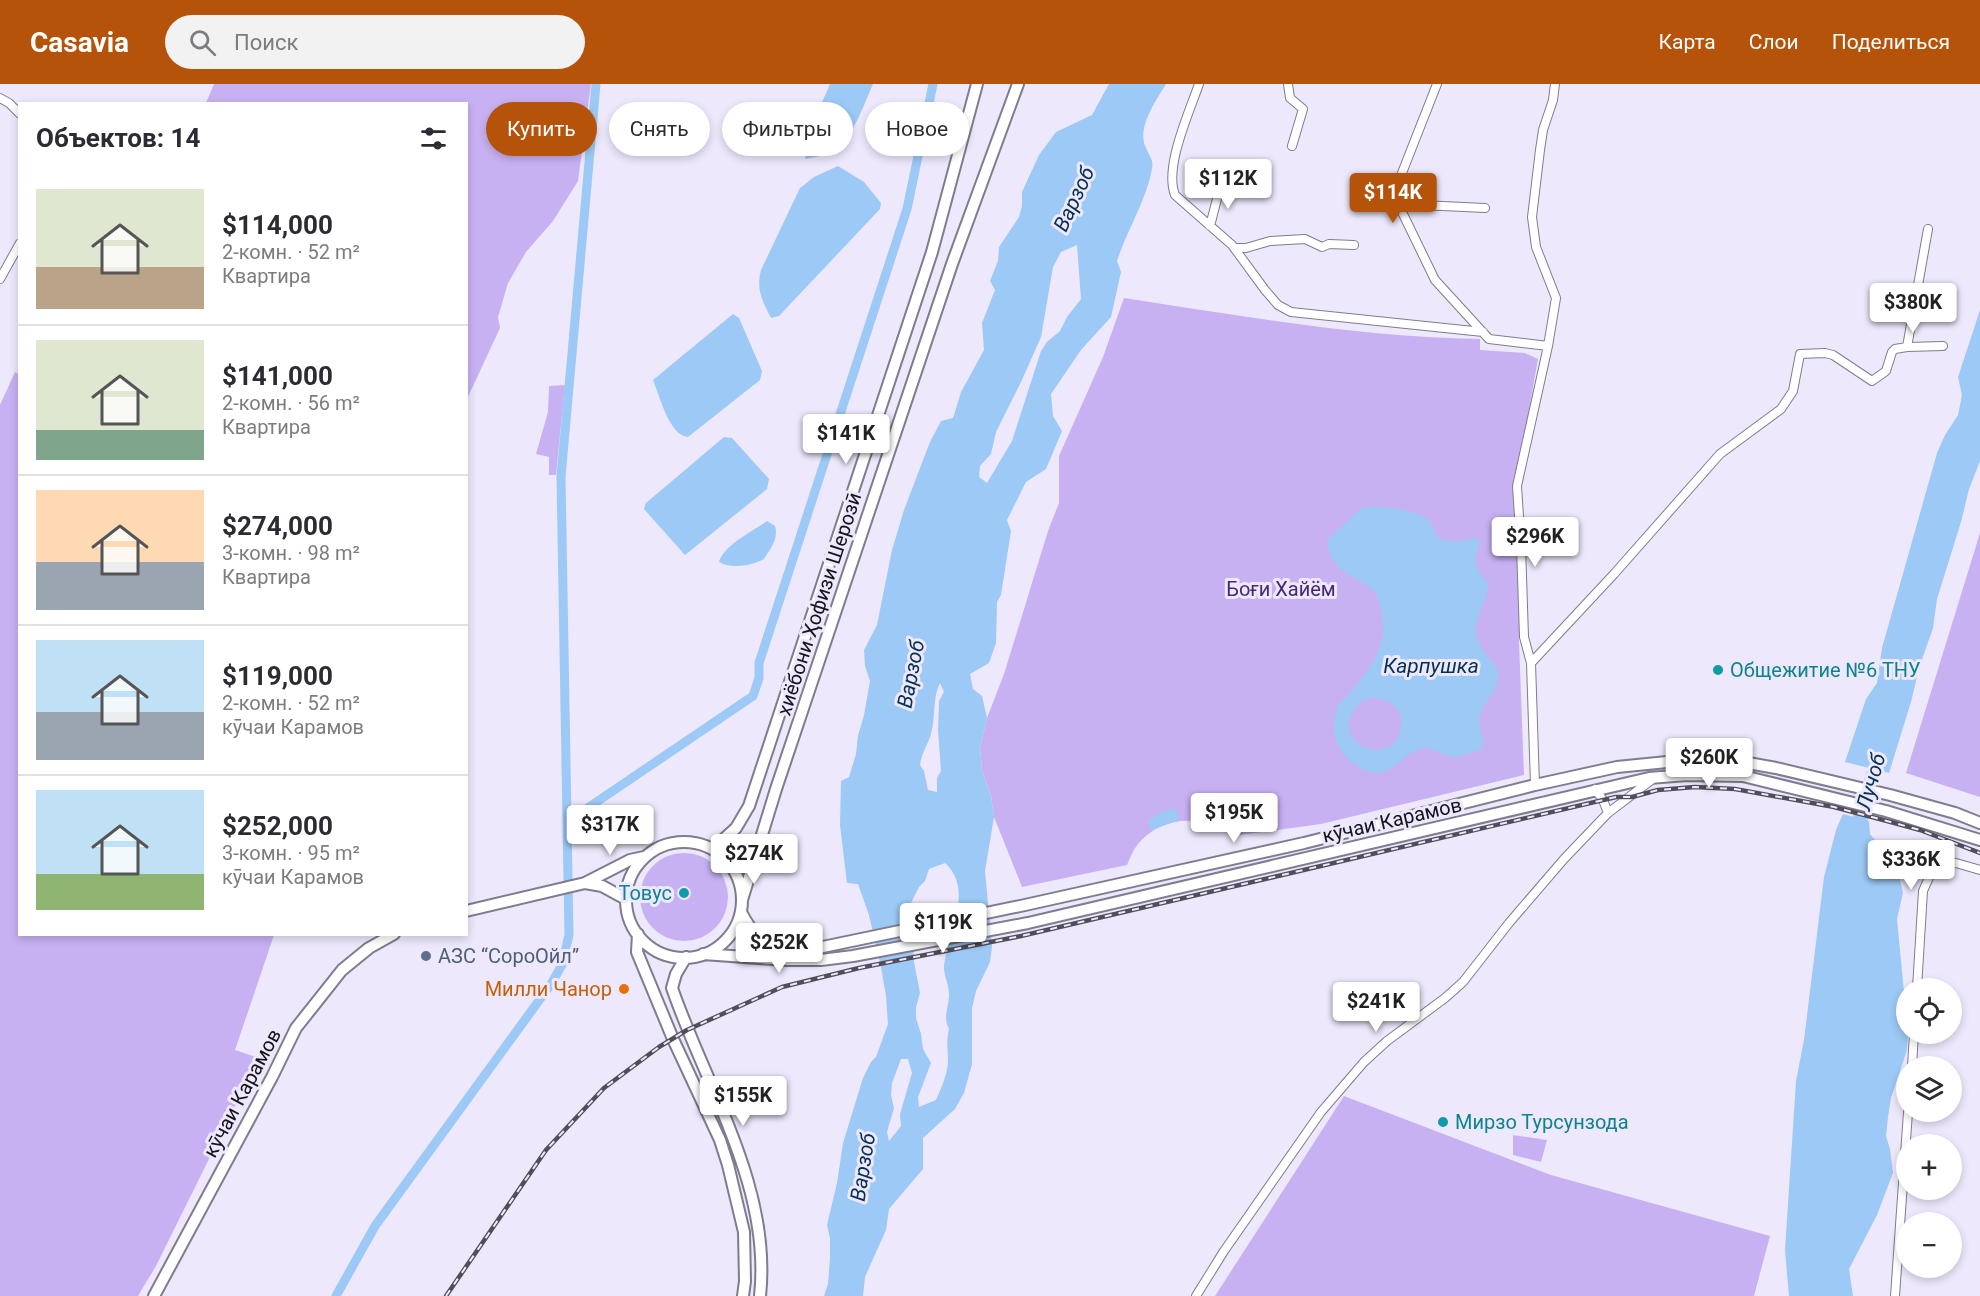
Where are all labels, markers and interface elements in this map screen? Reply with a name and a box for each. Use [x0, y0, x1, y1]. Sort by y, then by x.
search box [165, 15, 585, 69]
text: Casavia [30, 26, 129, 59]
icon: search [186, 26, 219, 59]
text: Поиск [234, 30, 298, 55]
text: Карта [1659, 30, 1716, 54]
text: Слои [1749, 30, 1799, 54]
text: Поделиться [1832, 30, 1950, 54]
chip: Купить [486, 102, 597, 156]
chip: Снять [609, 102, 710, 156]
chip: Фильтры [722, 102, 853, 156]
chip: Новое [865, 102, 969, 156]
icon: filters [417, 122, 450, 155]
text: Объектов: 14 [36, 123, 200, 153]
pin: $112K [1186, 159, 1270, 210]
water label: Варзоб [1049, 162, 1100, 235]
text: $112K [1199, 166, 1257, 190]
pin: $114K [1351, 173, 1435, 224]
text: $114K [1364, 180, 1422, 204]
text: $114,000 [222, 210, 333, 240]
icon: home [84, 213, 156, 285]
text: 2-комн. · 52 m² [222, 240, 360, 264]
text: Квартира [222, 264, 311, 288]
pin: $380K [1871, 283, 1955, 334]
text: $380K [1884, 290, 1942, 314]
text: $141,000 [222, 361, 333, 391]
icon: home [84, 364, 156, 436]
text: 2-комн. · 56 m² [222, 391, 360, 415]
pin: $141K [804, 414, 888, 465]
text: Квартира [222, 415, 311, 439]
text: $141K [817, 421, 875, 445]
street label: хиёбони Ҳофизи Шерозӣ [772, 489, 866, 719]
text: $274,000 [222, 511, 333, 541]
icon: home [84, 514, 156, 586]
pin: $296K [1493, 517, 1577, 568]
text: $296K [1506, 524, 1564, 548]
text: 3-комн. · 98 m² [222, 541, 360, 565]
text: Квартира [222, 565, 311, 589]
park label: Боғи Хайём [1226, 577, 1336, 601]
water label: Варзоб [893, 637, 929, 710]
water label: Карпушка [1383, 654, 1479, 678]
place label: Общежитие №6 ТНУ [1730, 658, 1921, 682]
text: $119,000 [222, 661, 333, 691]
marker: Общежитие №6 ТНУ [1711, 663, 1725, 677]
icon: home [84, 664, 156, 736]
text: 2-комн. · 52 m² [222, 691, 360, 715]
text: кӯчаи Карамов [222, 715, 364, 739]
pin: $260K [1667, 738, 1751, 789]
text: $260K [1680, 745, 1738, 769]
water label: Лучоб [1851, 750, 1891, 814]
street label: кӯчаи Карамов [1320, 792, 1464, 848]
pin: $195K [1192, 793, 1276, 844]
text: $195K [1205, 800, 1263, 824]
pin: $317K [568, 805, 652, 856]
text: $252,000 [222, 811, 333, 841]
text: $317K [581, 812, 639, 836]
icon: home [84, 814, 156, 886]
pin: $274K [712, 834, 796, 885]
pin: $336K [1869, 840, 1953, 891]
text: 3-комн. · 95 m² [222, 841, 360, 865]
text: $274K [725, 841, 783, 865]
text: $336K [1882, 847, 1940, 871]
text: кӯчаи Карамов [222, 865, 364, 889]
place label: Товус [618, 881, 672, 905]
marker: Товус [677, 886, 691, 900]
pin: $119K [901, 903, 985, 954]
text: $119K [914, 910, 972, 934]
pin: $252K [737, 923, 821, 974]
text: $252K [750, 930, 808, 954]
place label: АЗС “СороОйл” [438, 944, 579, 968]
marker: АЗС “СороОйл” [419, 949, 433, 963]
place label: Милли Чанор [485, 977, 612, 1001]
map controls [1896, 978, 1962, 1278]
button: locate [1896, 978, 1962, 1044]
marker: Милли Чанор [617, 982, 631, 996]
pin: $241K [1334, 982, 1418, 1033]
text: $241K [1347, 989, 1405, 1013]
street label: кӯчаи Карамов [198, 1025, 286, 1161]
button: layers [1896, 1056, 1962, 1122]
pin: $155K [701, 1076, 785, 1127]
text: $155K [714, 1083, 772, 1107]
place label: Мирзо Турсунзода [1455, 1110, 1629, 1134]
marker: Мирзо Турсунзода [1436, 1115, 1450, 1129]
water label: Варзоб [846, 1131, 880, 1203]
button: + [1896, 1134, 1962, 1200]
button: − [1896, 1212, 1962, 1278]

